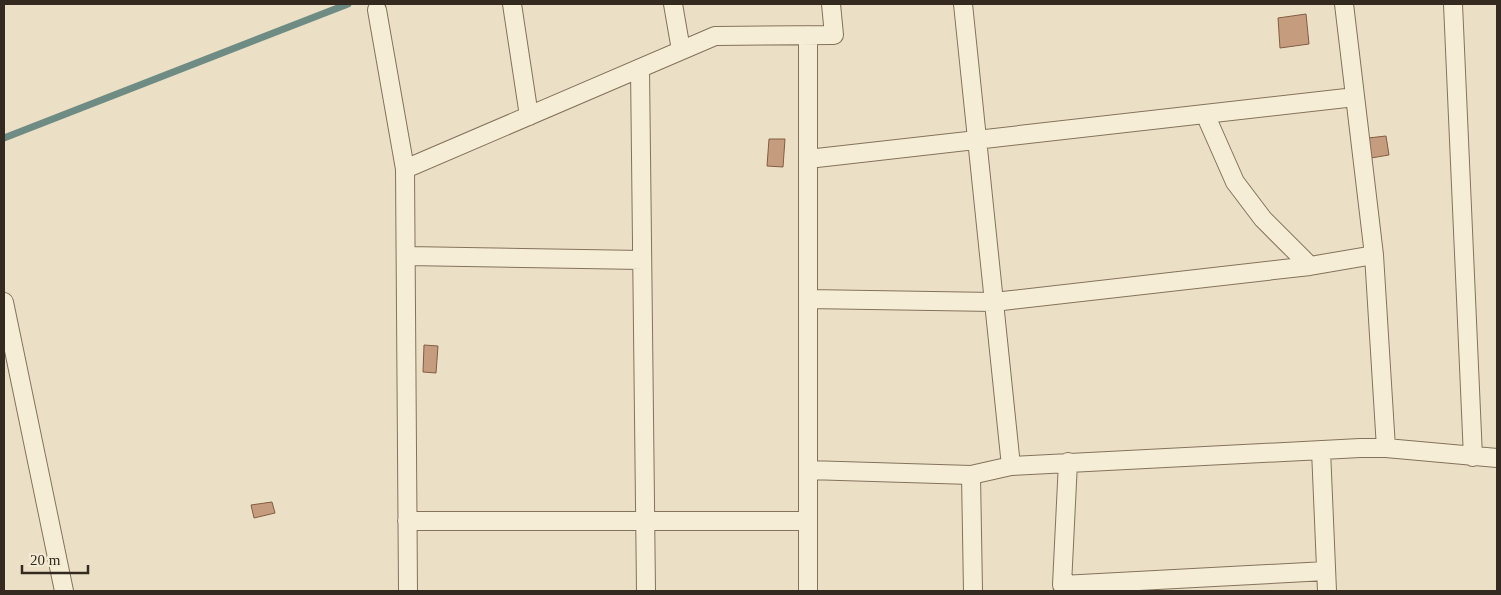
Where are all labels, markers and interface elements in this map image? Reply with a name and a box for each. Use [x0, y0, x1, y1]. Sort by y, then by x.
scale bar [22, 542, 89, 574]
text: 20 m [30, 552, 61, 568]

